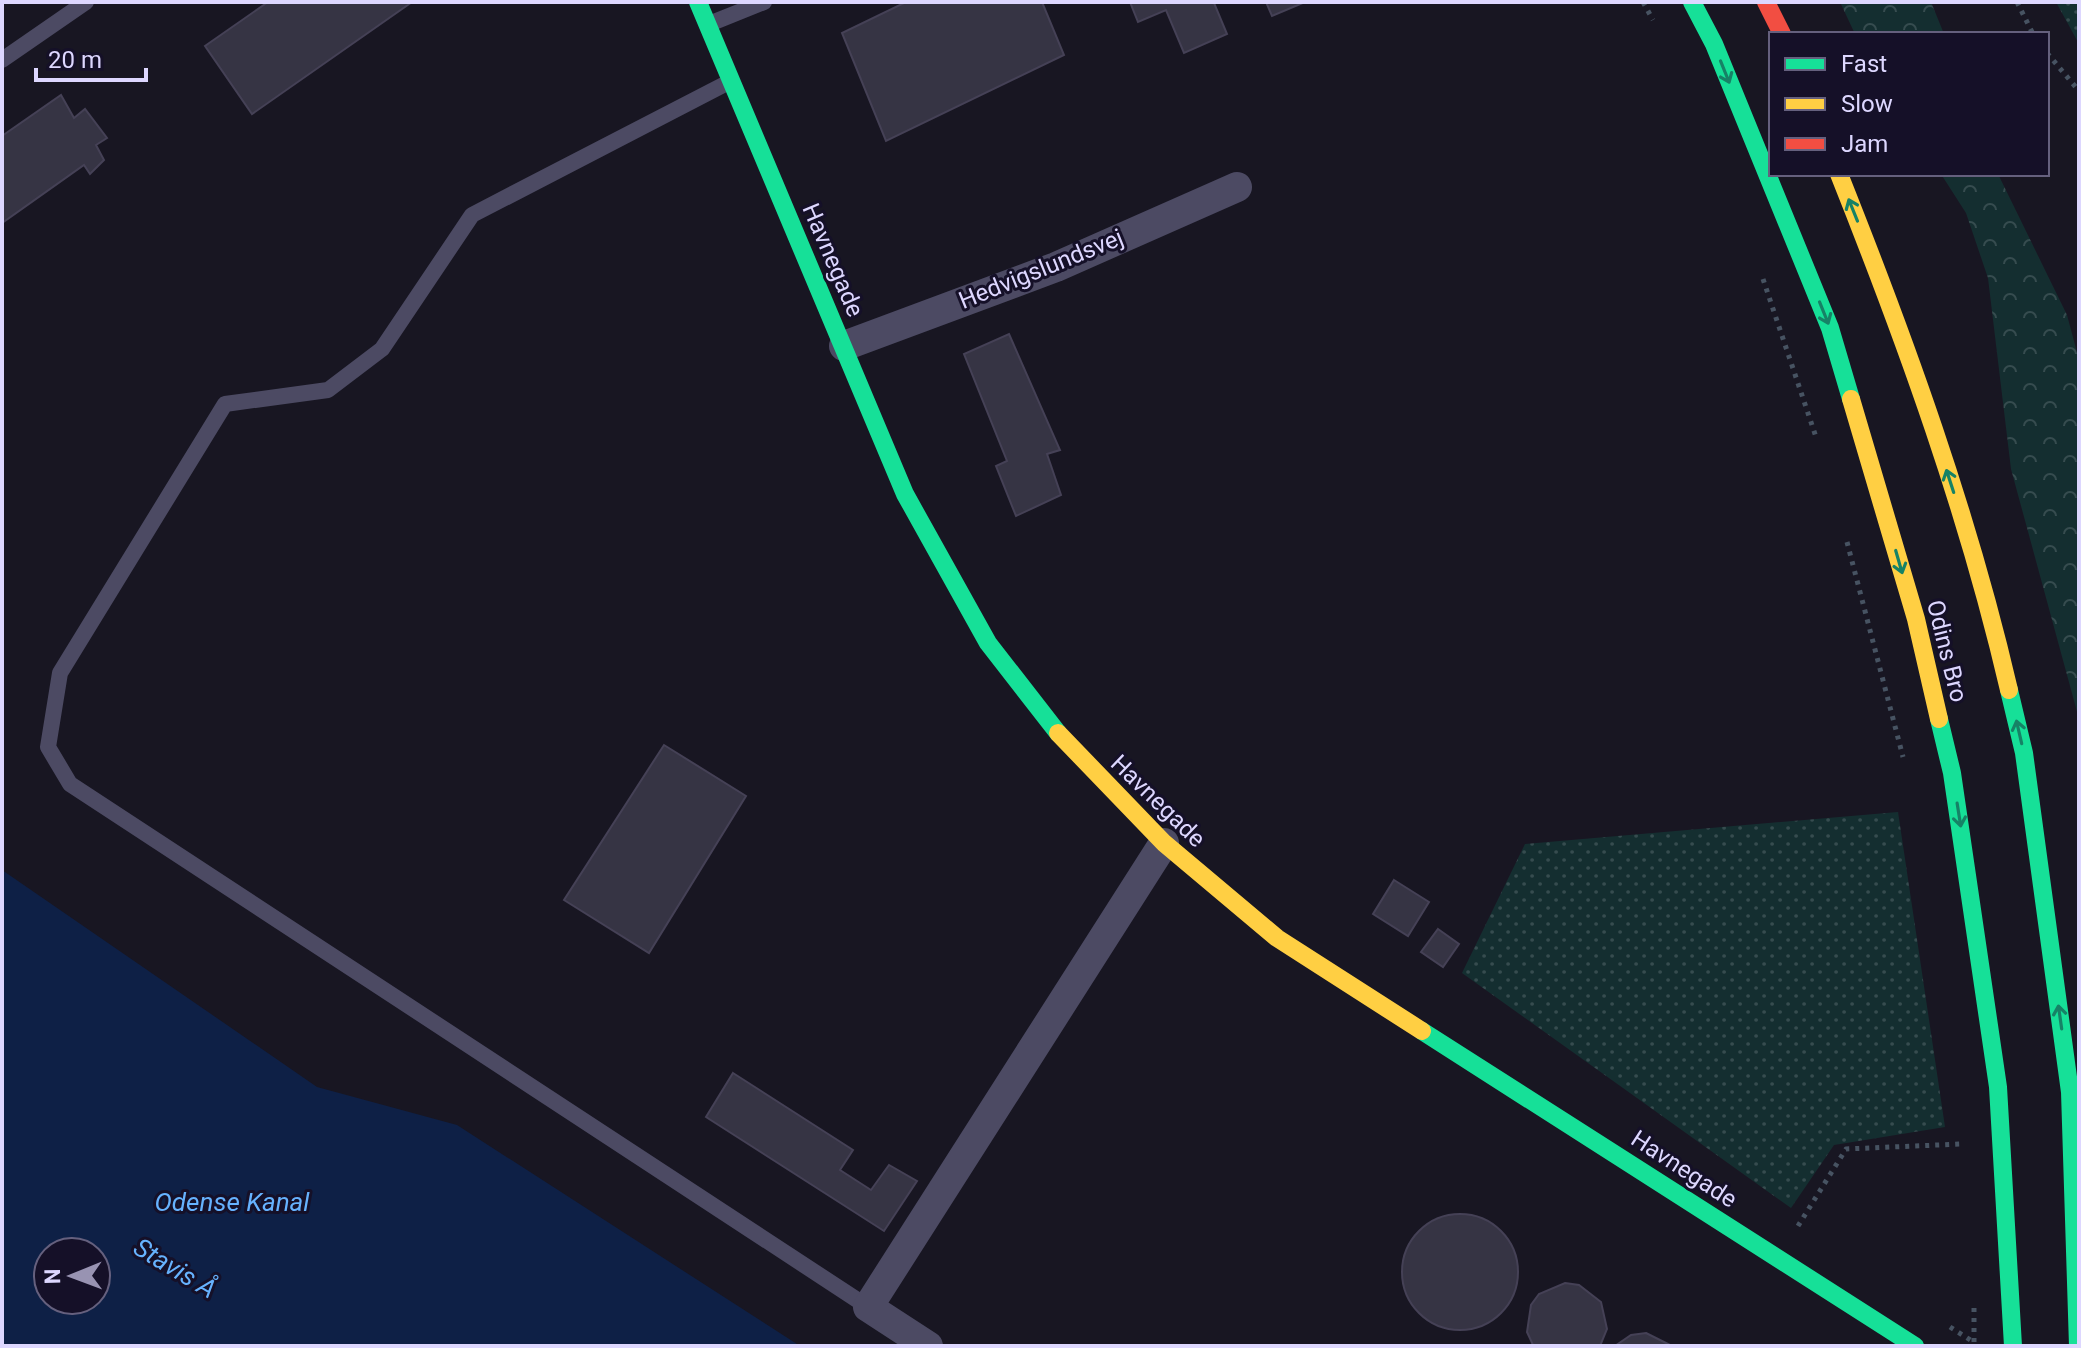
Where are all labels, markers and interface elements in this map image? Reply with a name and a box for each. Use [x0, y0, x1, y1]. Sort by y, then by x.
scale bar [36, 32, 146, 82]
legend [1769, 32, 2049, 176]
text: 20 m [48, 46, 102, 74]
text: Fast [1841, 50, 1887, 78]
one-way arrow [1719, 59, 1734, 84]
text: Slow [1841, 90, 1893, 118]
text: Jam [1841, 130, 1888, 158]
one-way arrow [1845, 198, 1859, 223]
street label: Havnegade [797, 199, 869, 321]
street label: Hedvigslundsvej [955, 223, 1127, 315]
one-way arrow [1818, 300, 1832, 325]
one-way arrow [1942, 469, 1957, 495]
one-way arrow [1892, 548, 1907, 574]
street label: Odins Bro [1921, 597, 1973, 705]
one-way arrow [2011, 719, 2026, 745]
street label: Havnegade [1105, 749, 1211, 853]
one-way arrow [1952, 801, 1967, 827]
one-way arrow [2052, 1005, 2067, 1030]
street label: Havnegade [1626, 1124, 1742, 1214]
water label: Odense Kanal [155, 1187, 310, 1217]
water label: Stavis Å [128, 1231, 222, 1304]
north arrow [32, 1236, 112, 1316]
text: N [40, 1268, 65, 1284]

